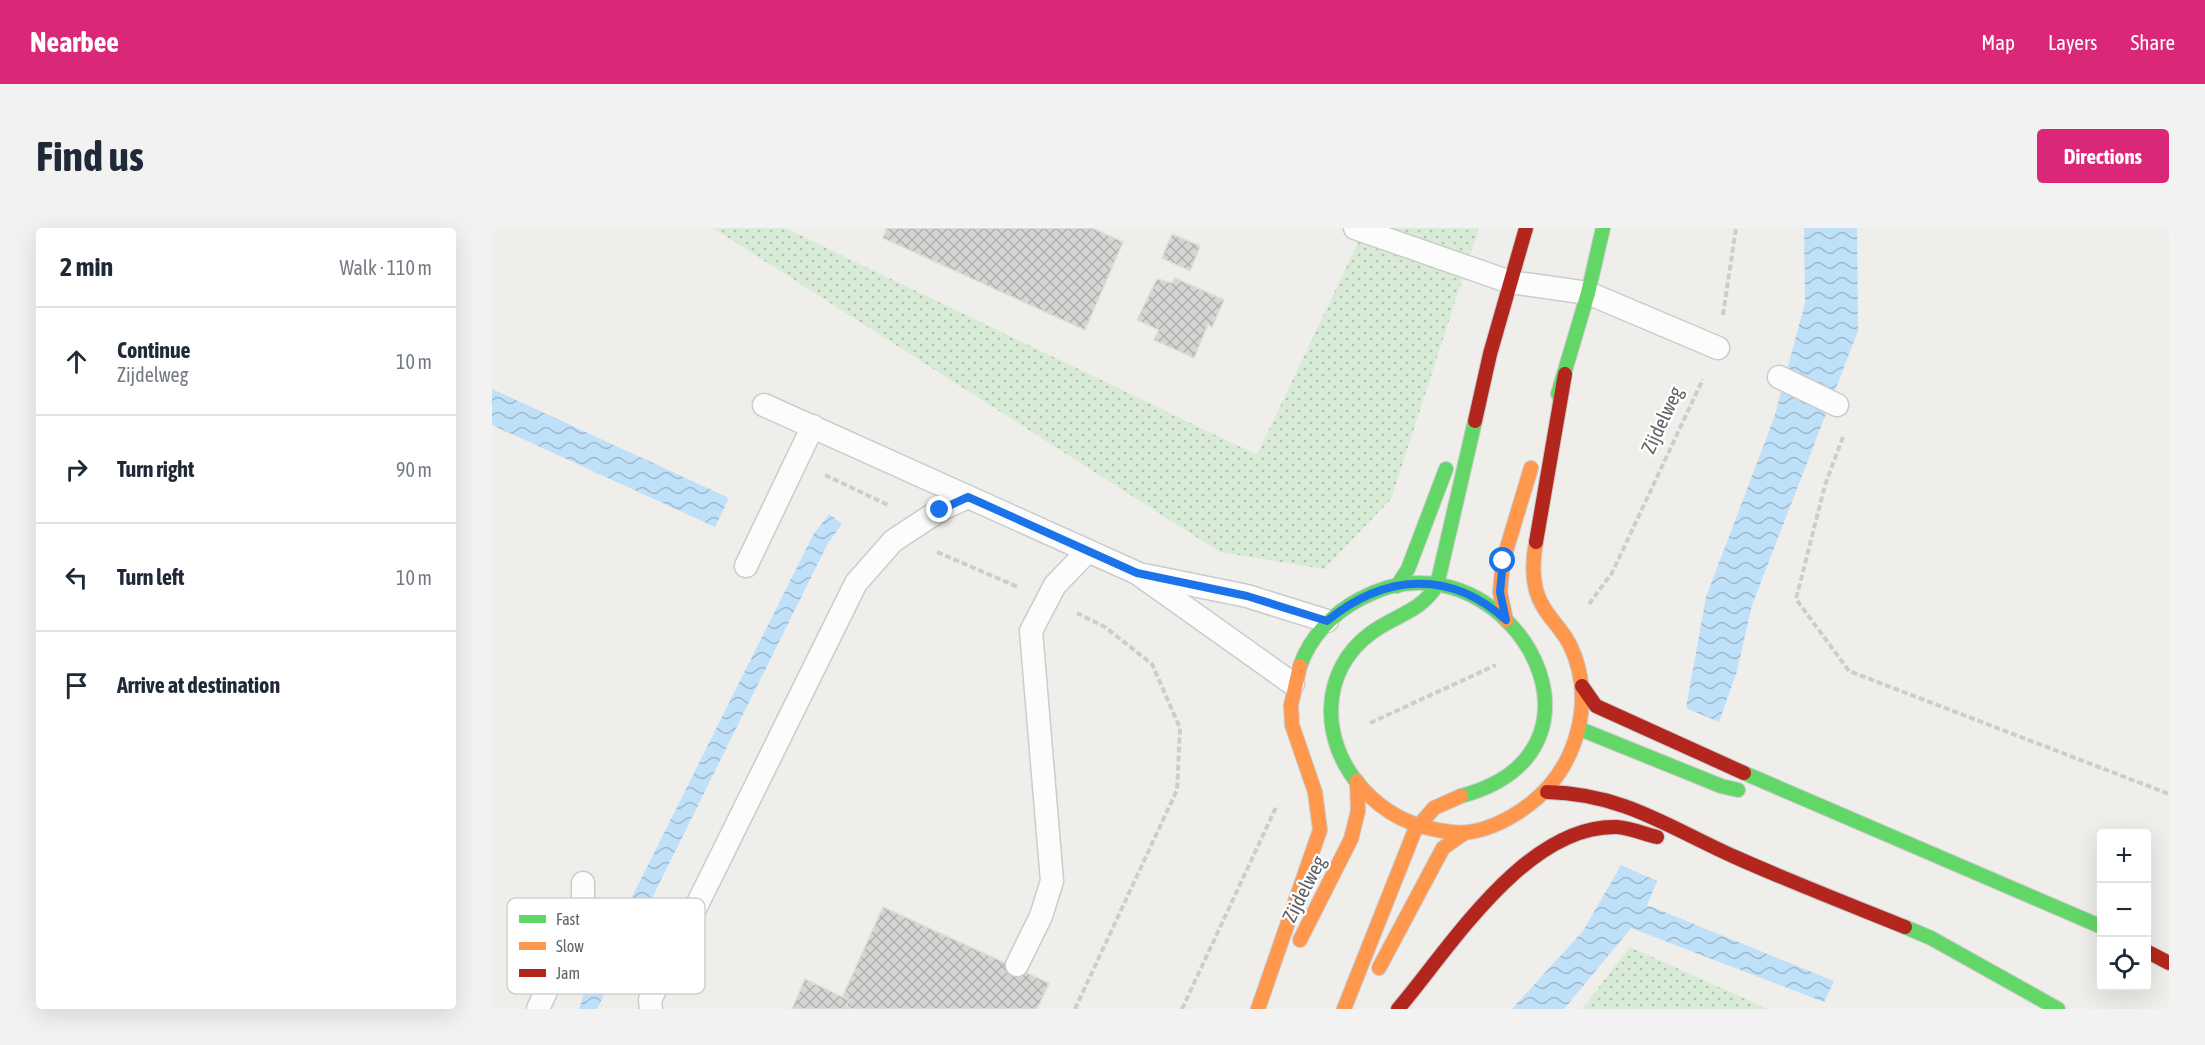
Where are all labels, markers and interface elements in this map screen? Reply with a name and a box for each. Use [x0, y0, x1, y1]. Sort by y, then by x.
text: Nearbee [30, 26, 119, 58]
text: Map [1981, 30, 2015, 54]
text: Layers [2048, 30, 2098, 54]
text: Share [2131, 30, 2175, 54]
button: Directions [2037, 129, 2169, 183]
text: Find us [36, 132, 144, 180]
text: 2 min [60, 252, 113, 282]
text: Walk · 110 m [340, 256, 432, 279]
text: Continue [117, 337, 191, 363]
icon: ahead [60, 345, 93, 378]
text: 10 m [396, 350, 432, 373]
text: Zijdelweg [117, 363, 188, 386]
street label: Zijdelweg [1636, 382, 1687, 457]
icon: right [60, 453, 93, 486]
text: Turn right [117, 456, 194, 482]
text: 90 m [396, 458, 432, 481]
route end [926, 496, 952, 522]
route start [1489, 547, 1515, 573]
icon: left [60, 561, 93, 594]
text: Turn left [117, 564, 184, 590]
text: 10 m [396, 566, 432, 589]
icon: arrive [60, 669, 93, 702]
text: Arrive at destination [117, 672, 280, 698]
map controls [2097, 829, 2151, 991]
button: + [2097, 829, 2151, 883]
street label: Zijdelweg [1277, 851, 1330, 926]
button: − [2097, 883, 2151, 937]
legend [507, 898, 705, 994]
text: Fast [556, 910, 580, 928]
text: Slow [556, 937, 584, 955]
button: locate [2097, 937, 2151, 991]
text: Jam [556, 964, 580, 982]

